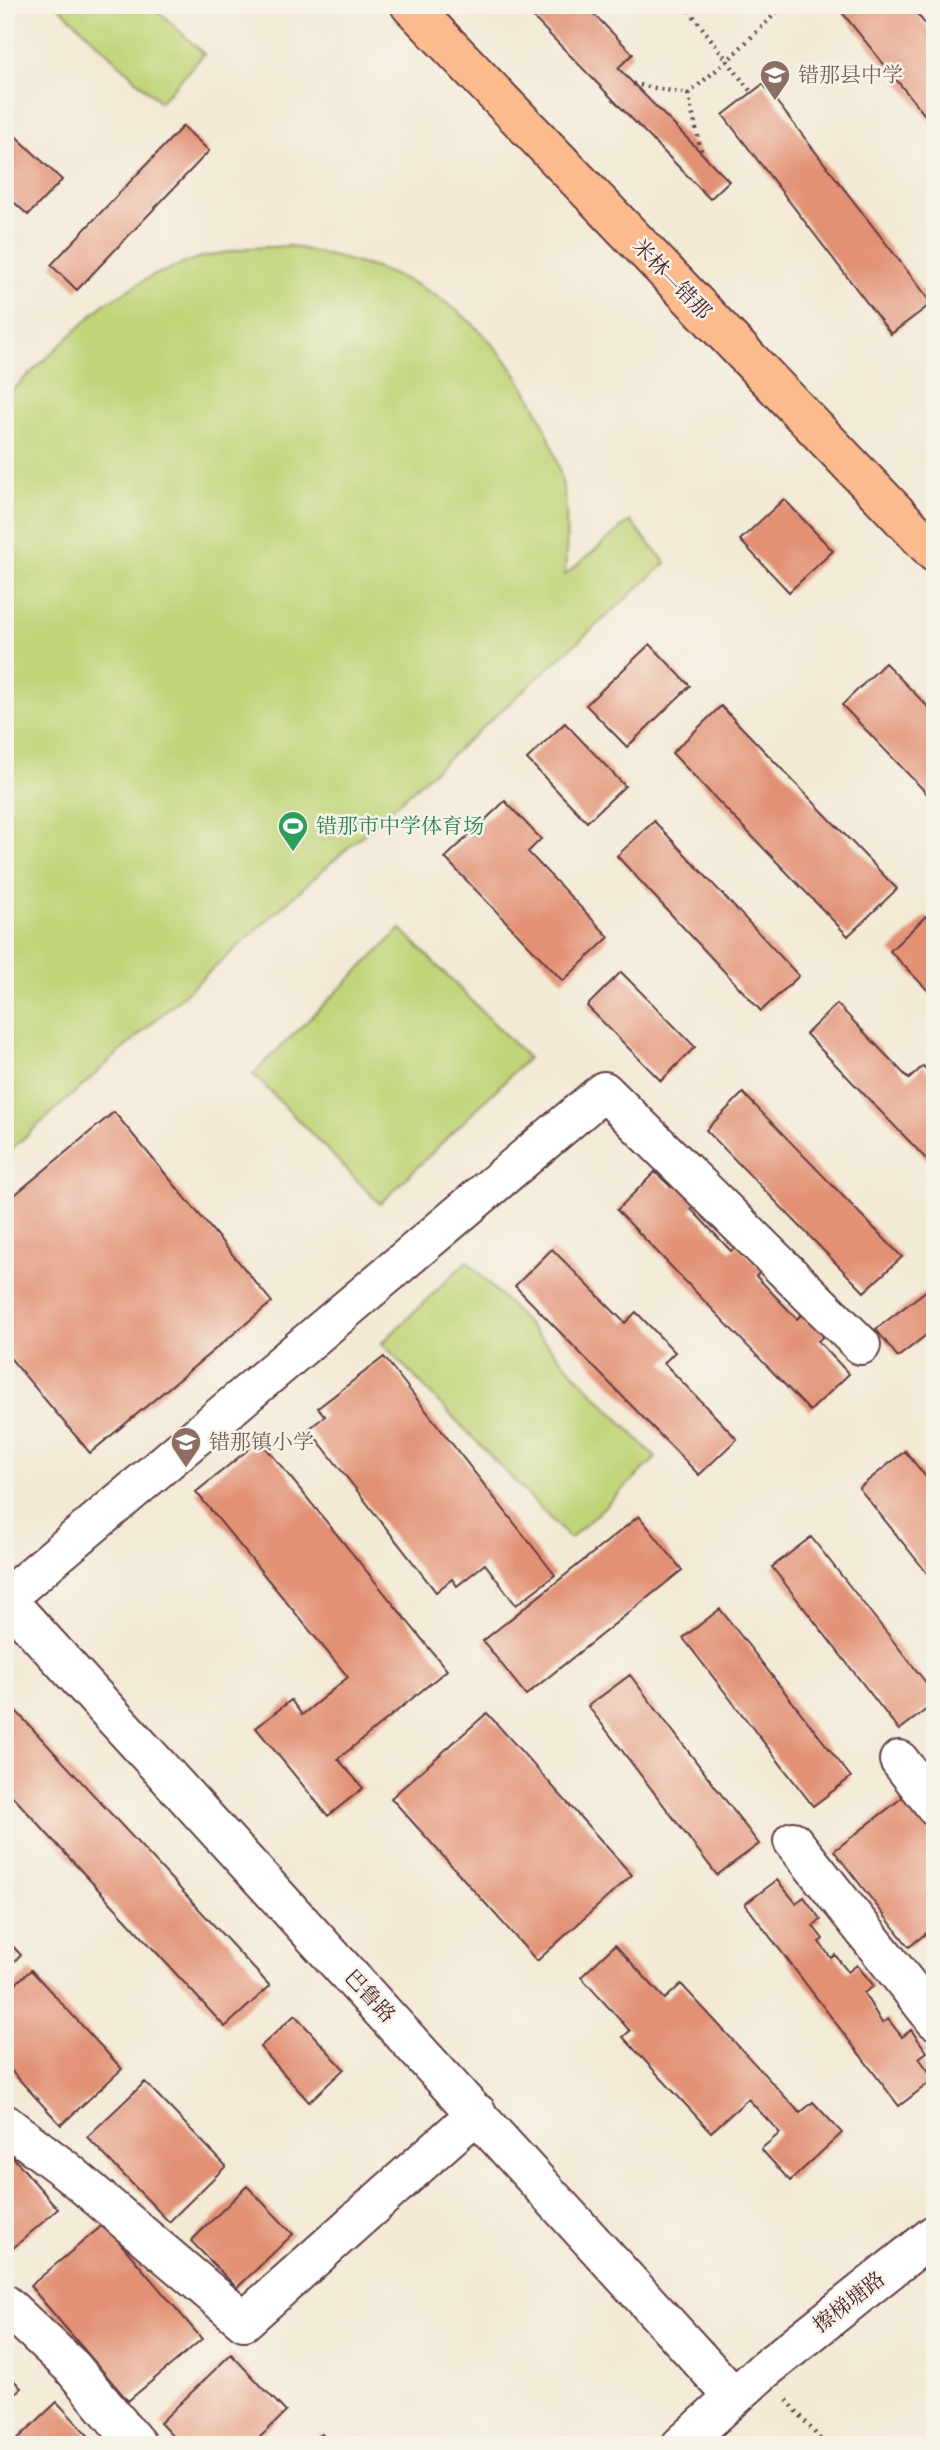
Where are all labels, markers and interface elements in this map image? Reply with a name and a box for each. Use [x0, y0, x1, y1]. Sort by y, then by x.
school or university icon: 错那县中学 [758, 58, 792, 102]
place label: 错那县中学 [798, 63, 903, 87]
street label: 米林—错那 [628, 234, 716, 324]
sports icon: 错那市中学体育场 [276, 809, 310, 853]
place label: 错那市中学体育场 [316, 814, 484, 838]
school or university icon: 错那镇小学 [169, 1425, 203, 1469]
place label: 错那镇小学 [209, 1430, 314, 1454]
street label: 巴鲁路 [340, 1965, 400, 2027]
street label: 擦梯塘路 [809, 2267, 889, 2337]

